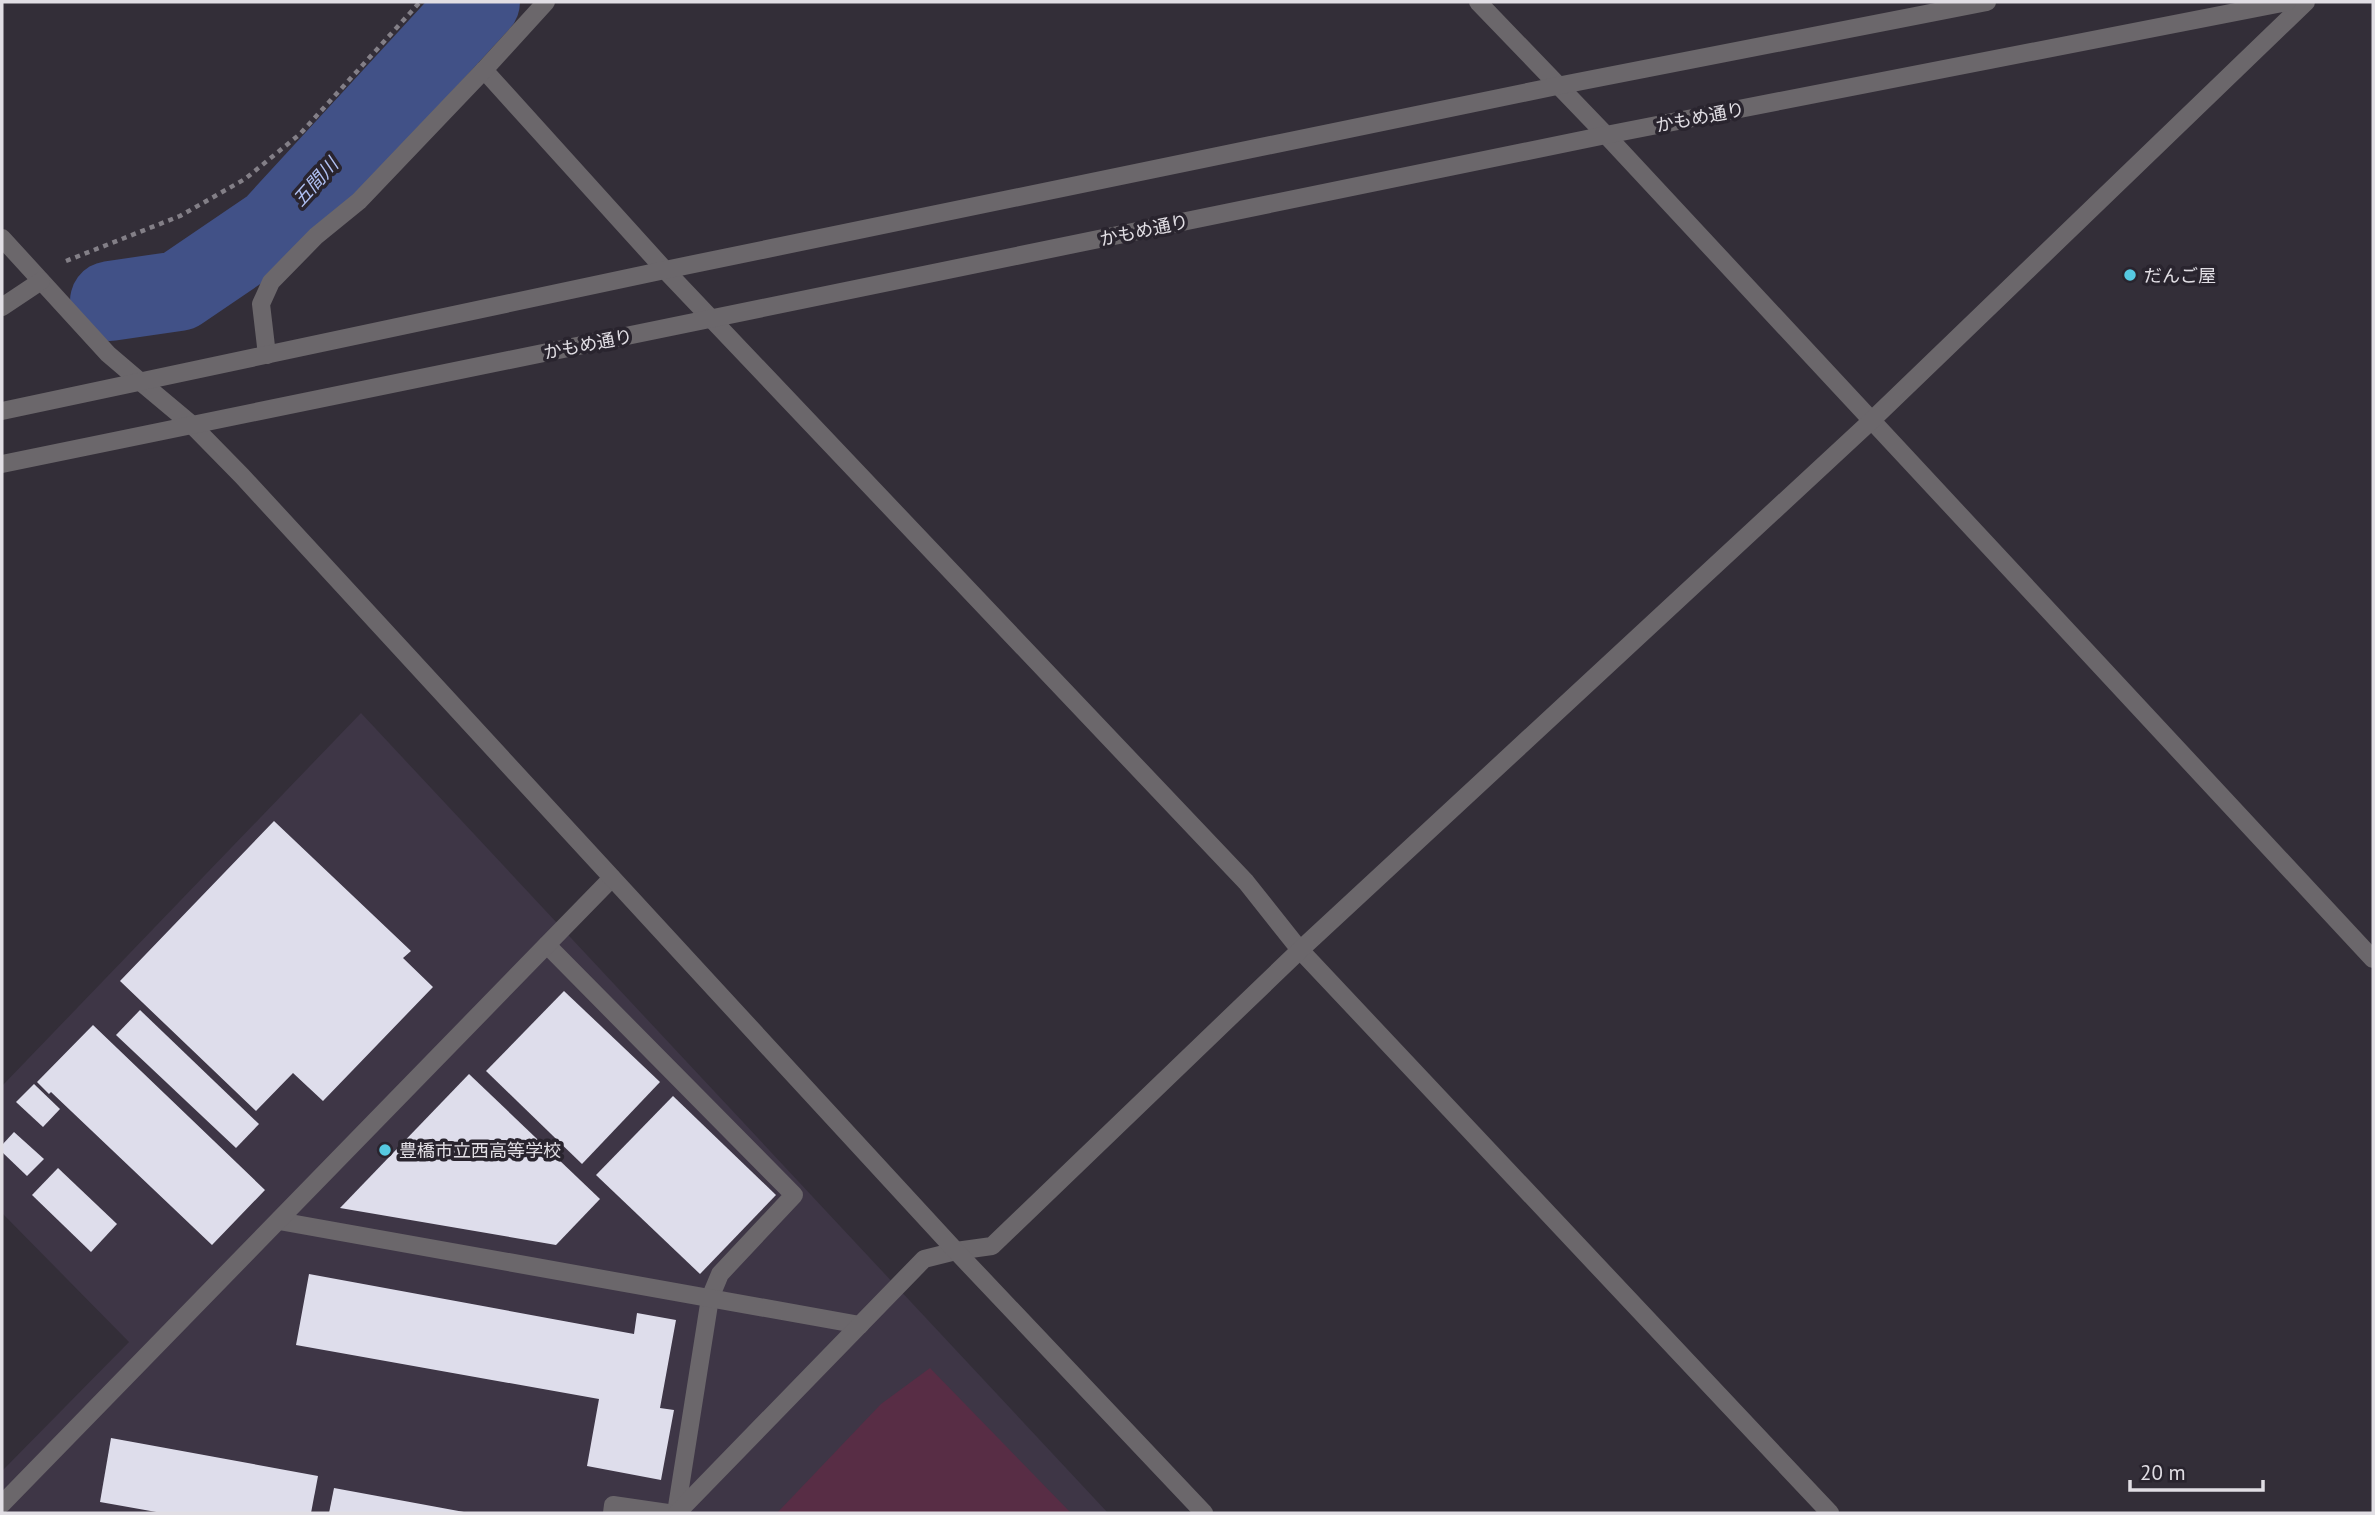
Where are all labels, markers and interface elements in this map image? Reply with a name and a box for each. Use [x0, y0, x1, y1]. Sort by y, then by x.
street label: かもめ通り [1654, 97, 1746, 137]
water label: 五間川 [287, 151, 344, 211]
street label: かもめ通り [1098, 209, 1190, 251]
place label: だんご屋 [2144, 264, 2216, 287]
marker: だんご屋 [2122, 267, 2138, 283]
street label: かもめ通り [542, 324, 634, 364]
place label: 豊橋市立西高等学校 [399, 1139, 561, 1162]
marker: 豊橋市立西高等学校 [377, 1142, 393, 1158]
scale bar [2130, 1448, 2263, 1492]
text: 20 m [2140, 1459, 2186, 1486]

